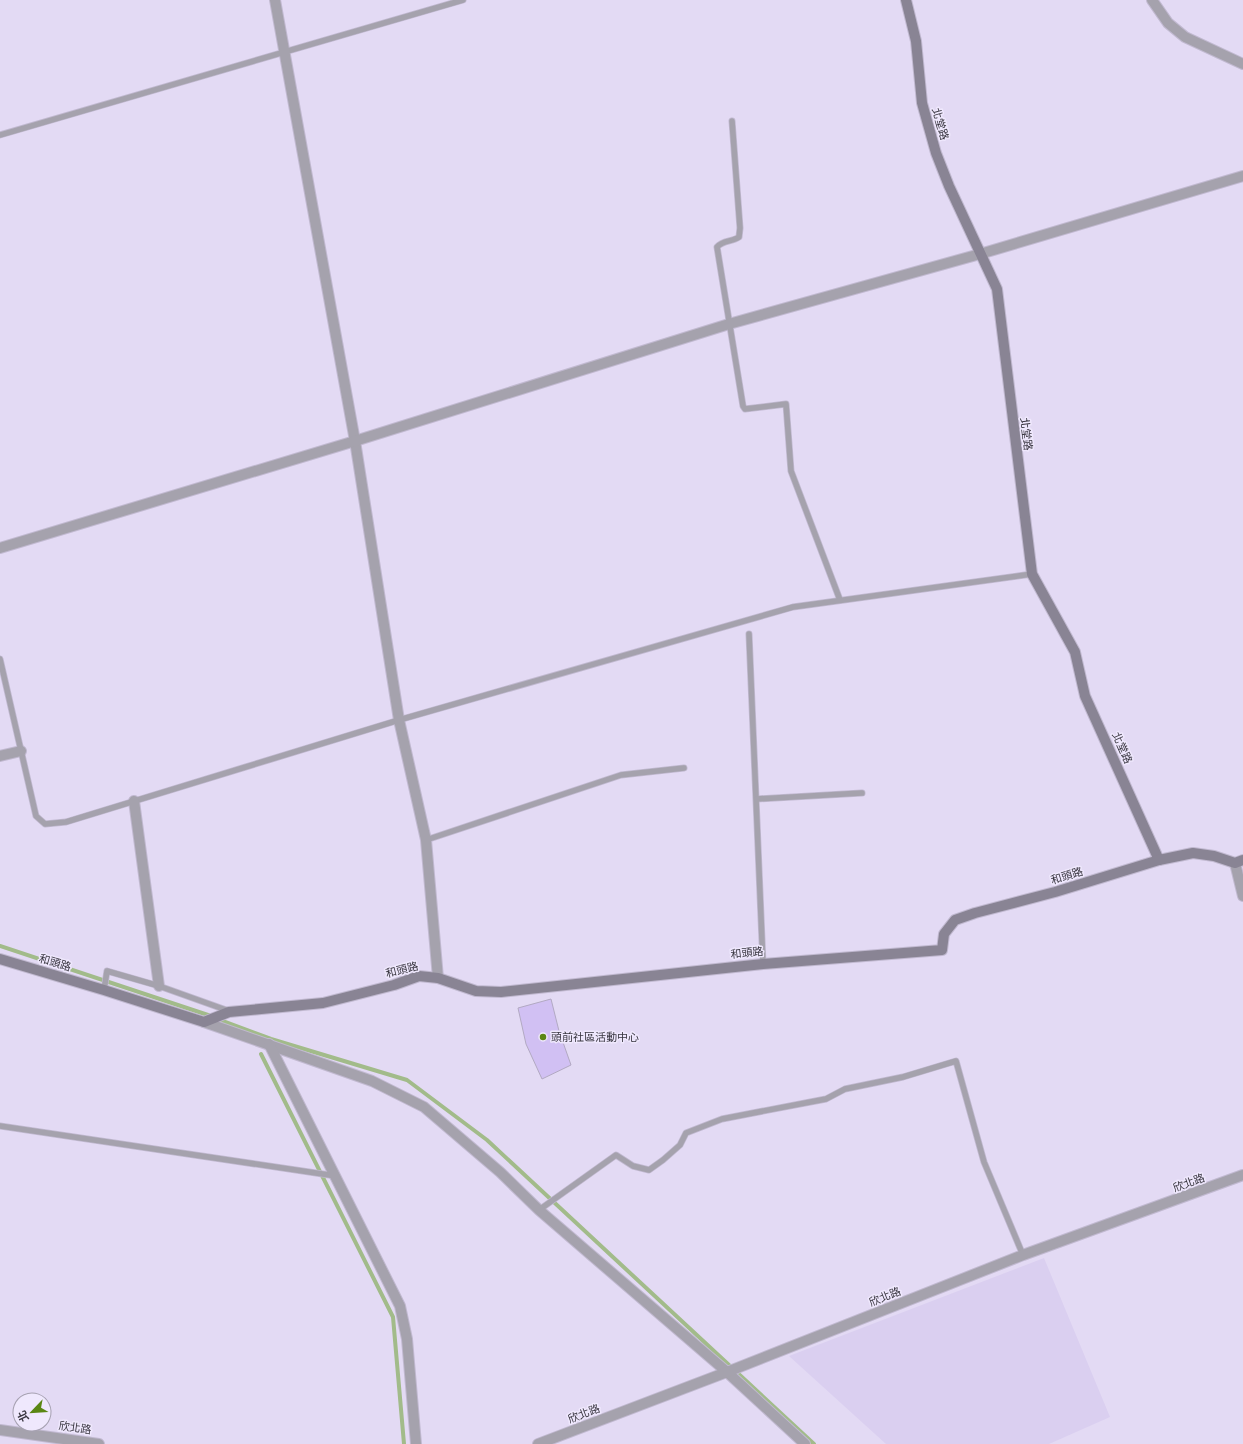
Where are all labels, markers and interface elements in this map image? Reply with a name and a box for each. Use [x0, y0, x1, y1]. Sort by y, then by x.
street label: 北堂路 [929, 106, 951, 142]
street label: 北堂路 [1018, 417, 1034, 451]
street label: 北堂路 [1109, 730, 1135, 766]
street label: 和頭路 [1049, 865, 1085, 887]
street label: 和頭路 [730, 945, 764, 961]
street label: 和頭路 [37, 952, 73, 974]
street label: 和頭路 [384, 960, 420, 980]
place label: 頭前社區活動中心 [551, 1031, 639, 1044]
marker: 頭前社區活動中心 [538, 1032, 548, 1042]
street label: 欣北路 [1171, 1171, 1207, 1195]
street label: 欣北路 [867, 1285, 903, 1309]
north arrow [12, 1392, 52, 1432]
street label: 欣北路 [566, 1402, 602, 1426]
text: 北 [15, 1408, 32, 1424]
street label: 欣北路 [58, 1419, 92, 1437]

